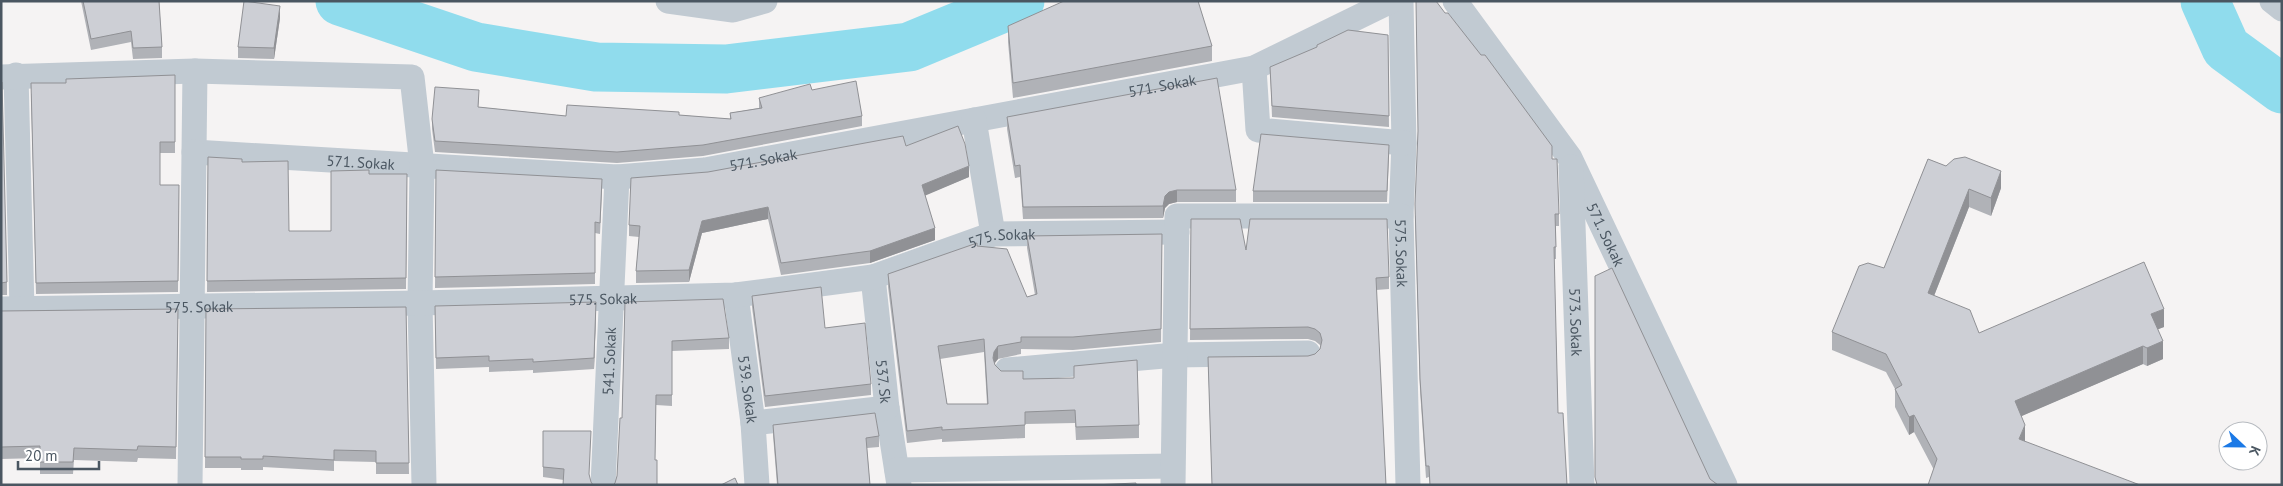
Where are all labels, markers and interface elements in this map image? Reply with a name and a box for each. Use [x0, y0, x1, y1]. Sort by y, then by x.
street label: 571. Sokak [1127, 69, 1198, 101]
street label: 571. Sokak [728, 143, 799, 175]
street label: 571. Sokak [326, 150, 396, 173]
street label: 571. Sokak [1583, 199, 1630, 270]
street label: 575. Sokak [1392, 218, 1412, 288]
street label: 575. Sokak [965, 224, 1036, 252]
street label: 573. Sokak [1566, 287, 1587, 357]
street label: 575. Sokak [568, 288, 638, 309]
street label: 575. Sokak [165, 296, 234, 316]
street label: 541. Sokak [598, 326, 620, 396]
street label: 539. Sokak [735, 354, 763, 425]
street label: 537. Sk [872, 358, 896, 405]
north arrow [2218, 421, 2268, 471]
scale bar [18, 438, 99, 470]
text: K [2245, 443, 2265, 459]
text: 20 m [25, 446, 58, 465]

